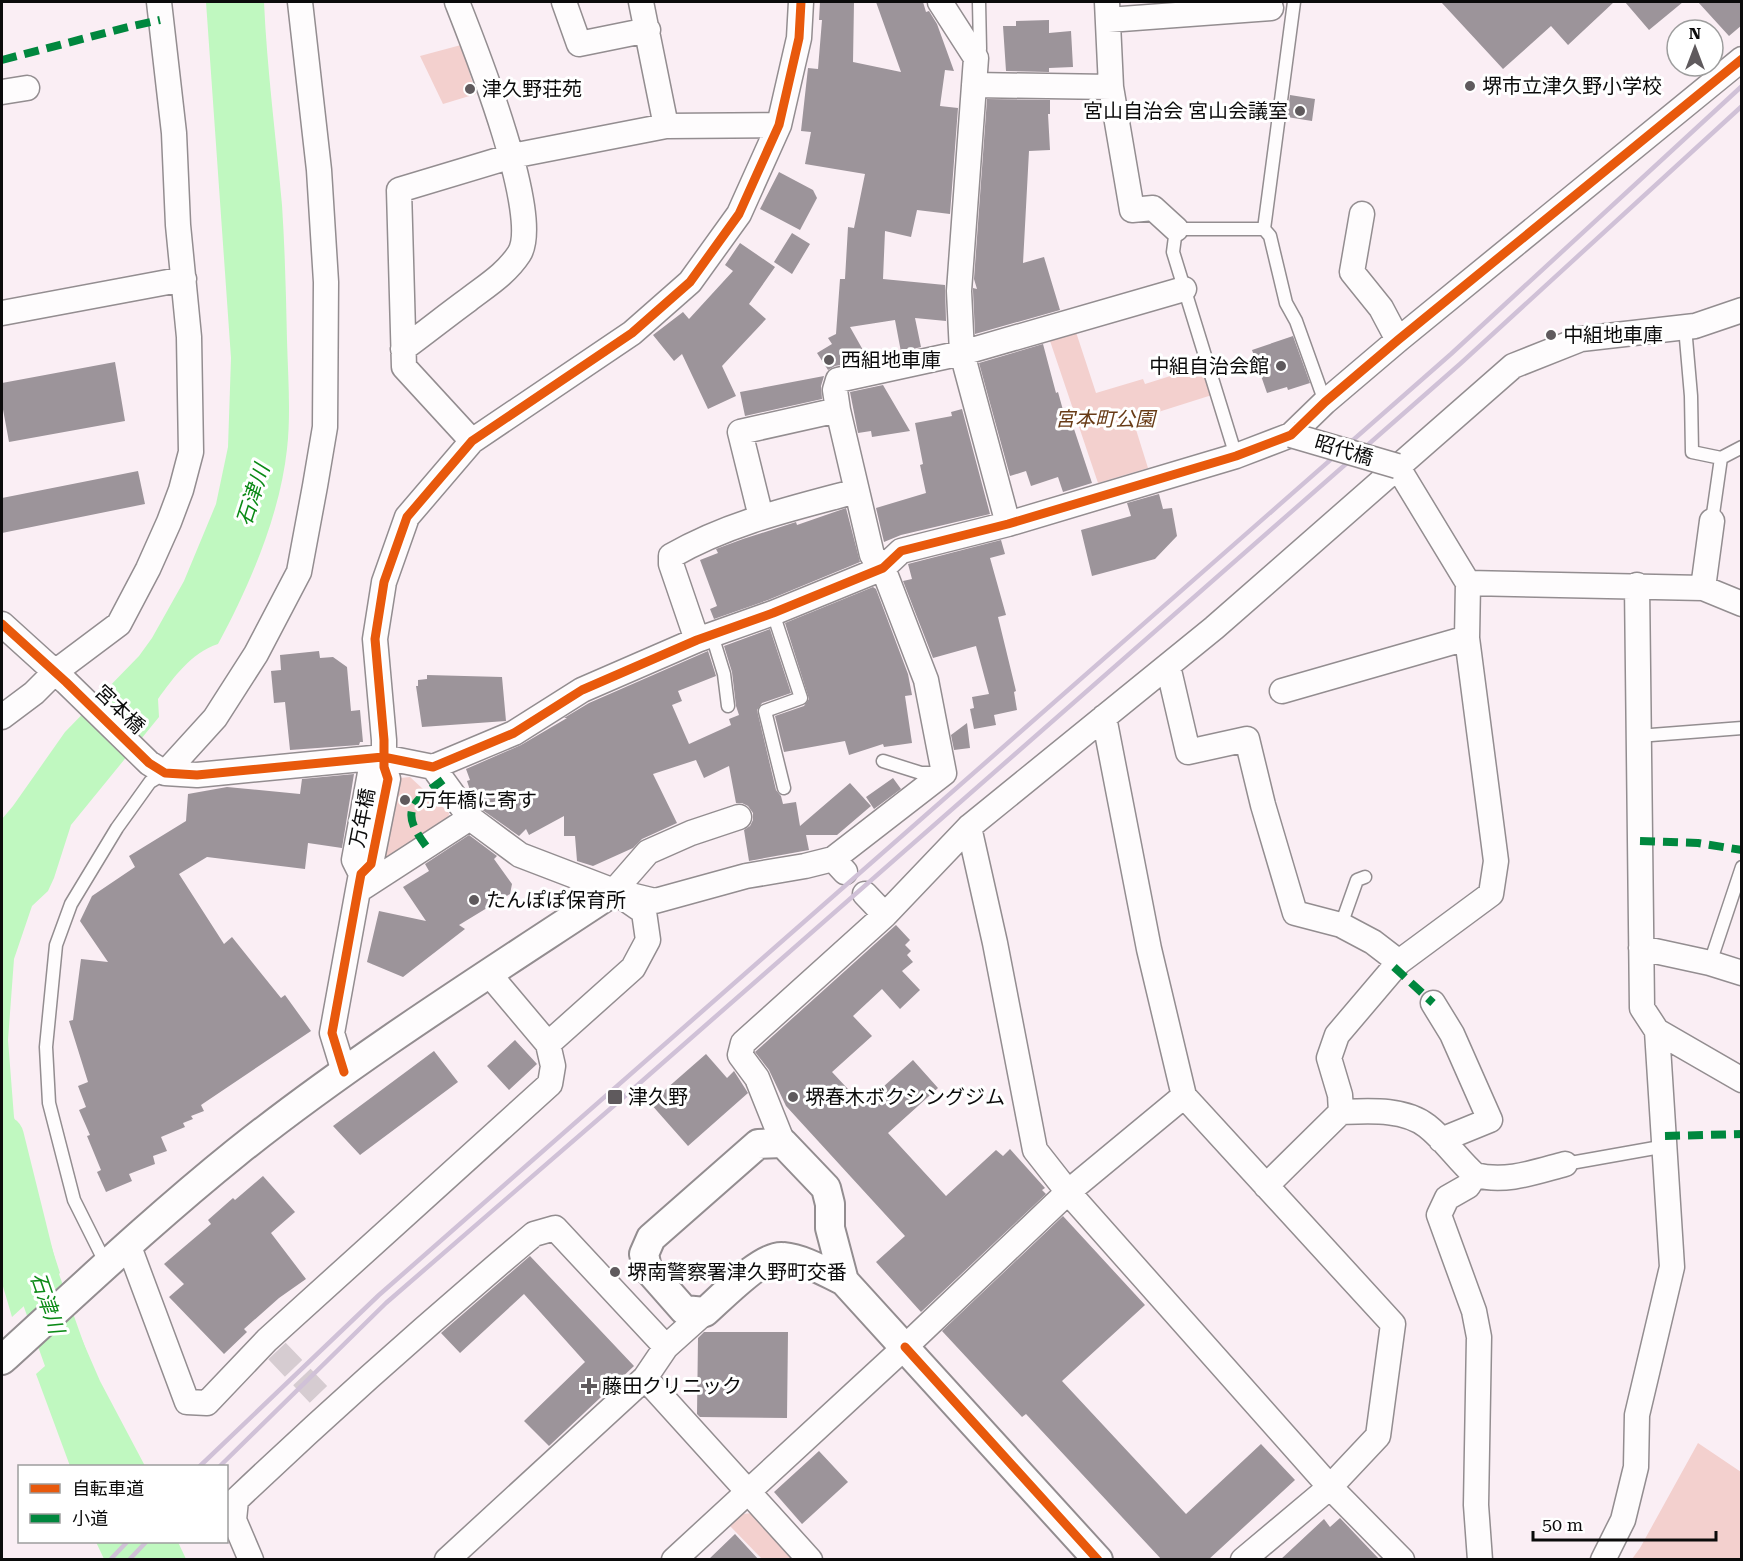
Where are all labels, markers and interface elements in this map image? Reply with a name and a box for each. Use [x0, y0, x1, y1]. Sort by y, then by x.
north arrow [1665, 18, 1725, 78]
text: N [1689, 24, 1701, 43]
place label: 堺市立津久野小学校 [1482, 74, 1662, 98]
place label: 津久野荘苑 [482, 77, 582, 101]
marker: 堺市立津久野小学校 [1463, 79, 1477, 93]
marker: 津久野荘苑 [463, 82, 477, 96]
place label: 宮山自治会 宮山会議室 [1083, 99, 1288, 123]
marker: 宮山自治会 宮山会議室 [1293, 104, 1307, 118]
place label: 中組地車庫 [1563, 323, 1663, 347]
marker: 中組地車庫 [1544, 328, 1558, 342]
place label: 西組地車庫 [841, 348, 941, 372]
marker: 西組地車庫 [822, 353, 836, 367]
place label: 中組自治会館 [1149, 354, 1269, 378]
marker: 中組自治会館 [1274, 359, 1288, 373]
park label: 宮本町公園 [1055, 407, 1158, 431]
street label: 昭代橋 [1312, 430, 1376, 470]
water label: 石津川 [232, 459, 275, 529]
street label: 宮本橋 [90, 680, 150, 738]
street label: 万年橋 [344, 786, 380, 850]
place label: 万年橋に寄す [417, 788, 537, 812]
marker: 万年橋に寄す [398, 793, 412, 807]
place label: たんぽぽ保育所 [486, 888, 626, 912]
marker: たんぽぽ保育所 [467, 893, 481, 907]
place label: 津久野 [628, 1085, 688, 1109]
place label: 堺春木ボクシングジム [805, 1085, 1005, 1109]
marker: 津久野 [606, 1088, 624, 1106]
marker: 堺春木ボクシングジム [786, 1090, 800, 1104]
place label: 堺南警察署津久野町交番 [627, 1260, 847, 1284]
marker: 堺南警察署津久野町交番 [608, 1265, 622, 1279]
water label: 石津川 [25, 1269, 69, 1339]
place label: 藤田クリニック [602, 1374, 742, 1398]
marker: 藤田クリニック [580, 1377, 598, 1395]
legend [18, 1465, 228, 1543]
text: 自転車道 [72, 1478, 144, 1499]
scale bar [1533, 1504, 1716, 1542]
text: 小道 [72, 1508, 108, 1529]
text: 50 m [1542, 1514, 1583, 1535]

